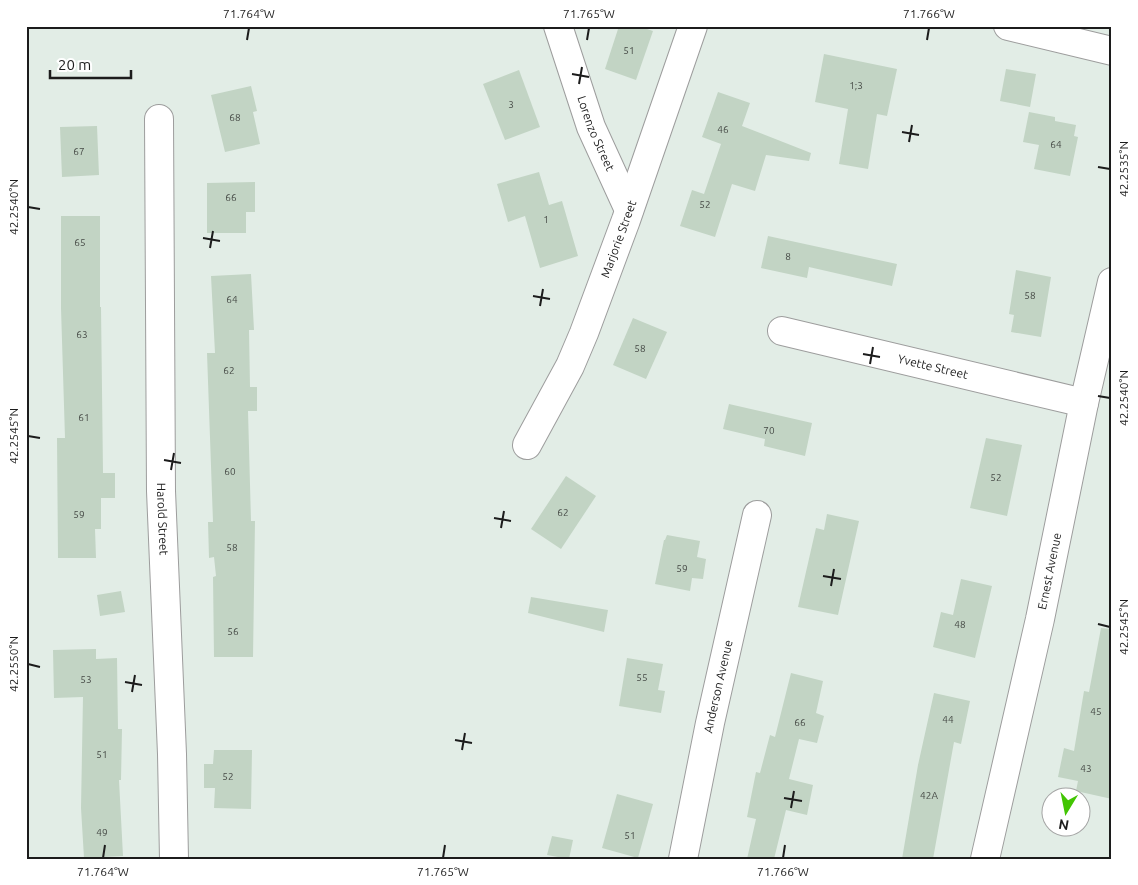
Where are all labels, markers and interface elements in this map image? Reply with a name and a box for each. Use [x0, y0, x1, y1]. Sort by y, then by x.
text: 71.764°W [223, 7, 275, 20]
text: 71.765°W [563, 7, 615, 20]
text: 71.766°W [903, 7, 955, 20]
house number: 51 [623, 45, 635, 56]
scale bar [50, 48, 131, 80]
text: 20 m [58, 56, 91, 73]
house number: 1;3 [849, 80, 863, 91]
street label: Lorenzo Street [575, 94, 617, 173]
house number: 3 [508, 99, 514, 110]
house number: 68 [229, 112, 241, 123]
house number: 46 [717, 124, 729, 135]
house number: 64 [1050, 139, 1062, 150]
text: 42.2535°N [1117, 141, 1130, 197]
house number: 67 [73, 146, 85, 157]
text: 42.2540°N [7, 179, 20, 235]
house number: 66 [225, 192, 237, 203]
street label: Marjorie Street [598, 198, 638, 279]
house number: 52 [699, 199, 711, 210]
house number: 1 [543, 214, 549, 225]
house number: 65 [74, 237, 86, 248]
house number: 8 [785, 251, 791, 262]
house number: 58 [1024, 290, 1036, 301]
house number: 64 [226, 294, 238, 305]
house number: 63 [76, 329, 88, 340]
house number: 58 [634, 343, 646, 354]
street label: Yvette Street [896, 352, 970, 381]
house number: 62 [223, 365, 235, 376]
text: 42.2540°N [1117, 370, 1130, 426]
text: 42.2545°N [7, 408, 20, 464]
house number: 61 [78, 412, 90, 423]
house number: 70 [763, 425, 775, 436]
house number: 60 [224, 466, 236, 477]
house number: 52 [990, 472, 1002, 483]
street label: Harold Street [155, 483, 171, 556]
house number: 62 [557, 507, 569, 518]
house number: 59 [73, 509, 85, 520]
street label: Ernest Avenue [1035, 532, 1063, 611]
house number: 58 [226, 542, 238, 553]
house number: 59 [676, 563, 688, 574]
text: 42.2545°N [1117, 599, 1130, 655]
house number: 48 [954, 619, 966, 630]
house number: 56 [227, 626, 239, 637]
text: 42.2550°N [7, 636, 20, 692]
street label: Anderson Avenue [701, 639, 735, 734]
house number: 55 [636, 672, 648, 683]
house number: 53 [80, 674, 92, 685]
house number: 45 [1090, 706, 1102, 717]
house number: 44 [942, 714, 954, 725]
house number: 66 [794, 717, 806, 728]
house number: 51 [96, 749, 108, 760]
house number: 43 [1080, 763, 1092, 774]
house number: 52 [222, 771, 234, 782]
north arrow [1040, 788, 1090, 838]
house number: 42A [920, 790, 938, 801]
text: N [1057, 816, 1070, 834]
house number: 49 [96, 827, 108, 838]
house number: 51 [624, 830, 636, 841]
text: 71.764°W [77, 865, 129, 878]
text: 71.765°W [417, 865, 469, 878]
text: 71.766°W [757, 865, 809, 878]

